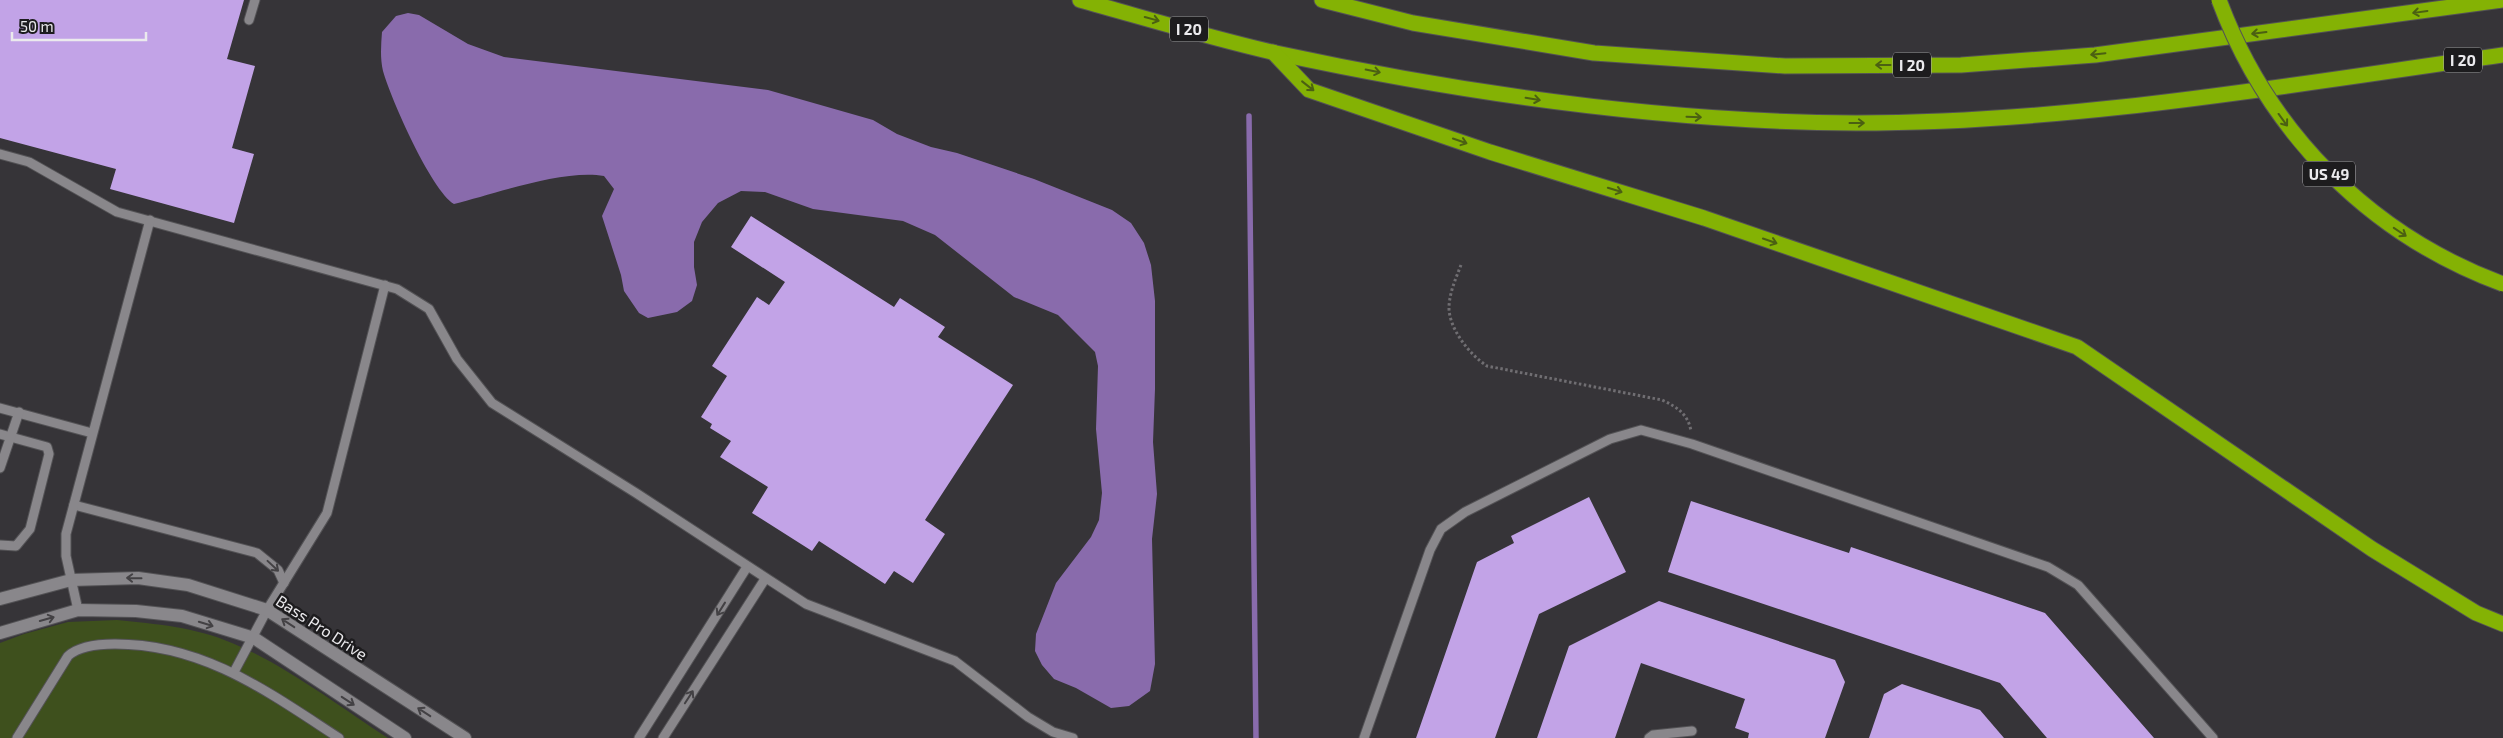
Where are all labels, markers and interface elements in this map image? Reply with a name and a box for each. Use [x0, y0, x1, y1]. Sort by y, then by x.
one-way arrow [2412, 7, 2428, 17]
scale bar [12, 10, 146, 42]
one-way arrow [1144, 15, 1160, 25]
road number: I 20 [1170, 16, 1208, 42]
text: 50 m [20, 17, 54, 35]
one-way arrow [2251, 29, 2267, 39]
road number: I 20 [2444, 48, 2482, 72]
one-way arrow [2090, 49, 2106, 59]
road number: I 20 [1893, 52, 1931, 78]
one-way arrow [1876, 60, 1892, 70]
one-way arrow [1365, 67, 1381, 77]
one-way arrow [1301, 81, 1314, 92]
one-way arrow [1525, 95, 1541, 105]
one-way arrow [1686, 112, 1702, 122]
one-way arrow [2278, 113, 2288, 127]
one-way arrow [1848, 118, 1865, 128]
one-way arrow [1452, 137, 1468, 147]
road number: US 49 [2303, 162, 2355, 186]
one-way arrow [1607, 186, 1623, 196]
one-way arrow [2392, 227, 2406, 237]
one-way arrow [1761, 236, 1777, 246]
one-way arrow [267, 560, 279, 572]
one-way arrow [126, 573, 142, 583]
street label: Bass Pro Drive [273, 590, 371, 664]
one-way arrow [715, 601, 725, 615]
one-way arrow [38, 614, 54, 624]
one-way arrow [281, 618, 295, 628]
one-way arrow [198, 620, 214, 629]
one-way arrow [684, 690, 694, 704]
one-way arrow [341, 695, 355, 706]
one-way arrow [417, 707, 431, 717]

